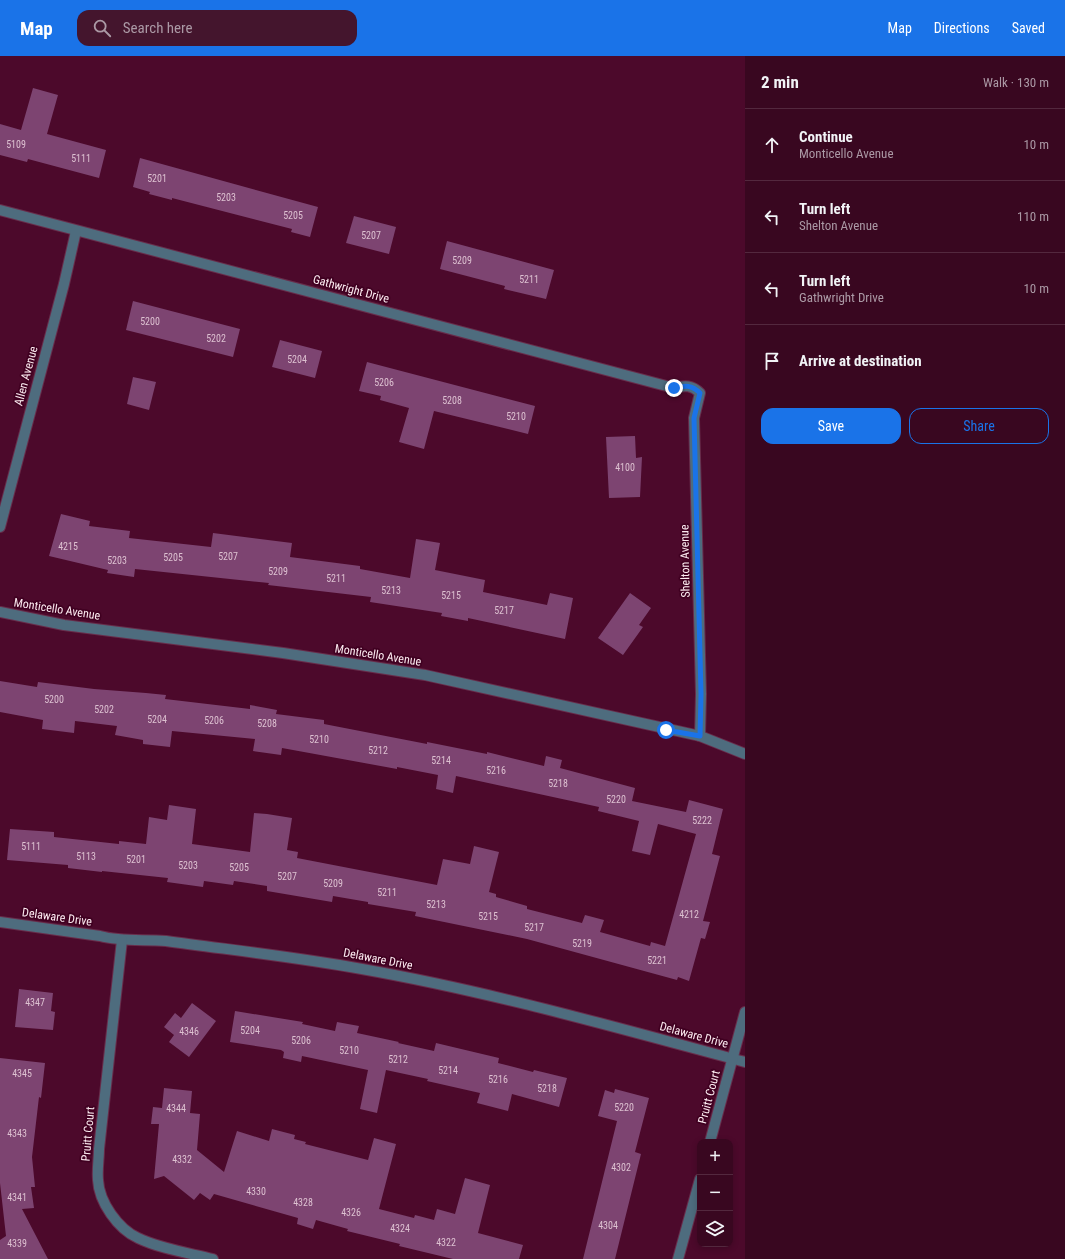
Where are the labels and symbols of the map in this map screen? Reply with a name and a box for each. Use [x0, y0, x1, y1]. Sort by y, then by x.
house number: 5109 [6, 139, 26, 150]
house number: 5111 [71, 153, 91, 164]
house number: 5201 [147, 173, 167, 184]
house number: 5203 [216, 192, 236, 203]
house number: 5205 [283, 210, 303, 221]
house number: 5207 [361, 230, 381, 241]
house number: 5209 [452, 255, 472, 266]
street label: Gathwright Drive [311, 272, 391, 306]
house number: 5211 [519, 274, 539, 285]
house number: 5200 [140, 316, 160, 327]
house number: 5202 [206, 333, 226, 344]
street label: Allen Avenue [11, 344, 41, 407]
house number: 5204 [287, 354, 307, 365]
house number: 5206 [374, 377, 394, 388]
route end [665, 379, 683, 397]
house number: 5208 [442, 395, 462, 406]
house number: 5210 [506, 411, 526, 422]
house number: 4100 [615, 462, 635, 473]
street label: Shelton Avenue [677, 524, 693, 598]
house number: 4215 [58, 541, 78, 552]
house number: 5207 [218, 551, 238, 562]
house number: 5205 [163, 552, 183, 563]
house number: 5203 [107, 555, 127, 566]
house number: 5209 [268, 566, 288, 577]
house number: 5211 [326, 573, 346, 584]
house number: 5213 [381, 585, 401, 596]
house number: 5215 [441, 590, 461, 601]
street label: Monticello Avenue [13, 595, 102, 623]
house number: 5217 [494, 605, 514, 616]
street label: Monticello Avenue [334, 641, 423, 669]
house number: 5200 [44, 694, 64, 705]
house number: 5202 [94, 704, 114, 715]
house number: 5204 [147, 714, 167, 725]
house number: 5206 [204, 715, 224, 726]
house number: 5208 [257, 718, 277, 729]
route start [657, 721, 675, 739]
house number: 5210 [309, 734, 329, 745]
house number: 5212 [368, 745, 388, 756]
house number: 5214 [431, 755, 451, 766]
house number: 5216 [486, 765, 506, 776]
house number: 5218 [548, 778, 568, 789]
house number: 5220 [606, 794, 626, 805]
house number: 5222 [692, 815, 712, 826]
house number: 5111 [21, 841, 41, 852]
house number: 5113 [76, 851, 96, 862]
house number: 5201 [126, 854, 146, 865]
house number: 5203 [178, 860, 198, 871]
house number: 5205 [229, 862, 249, 873]
house number: 5207 [277, 871, 297, 882]
house number: 5209 [323, 878, 343, 889]
house number: 5211 [377, 887, 397, 898]
house number: 5213 [426, 899, 446, 910]
street label: Delaware Drive [21, 905, 93, 929]
house number: 4212 [679, 909, 699, 920]
house number: 5215 [478, 911, 498, 922]
house number: 5217 [524, 922, 544, 933]
house number: 5219 [572, 938, 592, 949]
street label: Delaware Drive [342, 945, 414, 973]
house number: 5221 [647, 955, 667, 966]
house number: 4347 [25, 997, 45, 1008]
street label: Delaware Drive [658, 1019, 730, 1051]
house number: 5204 [240, 1025, 260, 1036]
house number: 4346 [179, 1026, 199, 1037]
house number: 5206 [291, 1035, 311, 1046]
house number: 5210 [339, 1045, 359, 1056]
house number: 5212 [388, 1054, 408, 1065]
house number: 5214 [438, 1065, 458, 1076]
house number: 4345 [12, 1068, 32, 1079]
street label: Pruitt Court [695, 1068, 723, 1125]
house number: 5216 [488, 1074, 508, 1085]
house number: 5218 [537, 1083, 557, 1094]
house number: 5220 [614, 1102, 634, 1113]
house number: 4344 [166, 1103, 186, 1114]
street label: Pruitt Court [79, 1106, 97, 1162]
house number: 4343 [7, 1128, 27, 1139]
house number: 4332 [172, 1154, 192, 1165]
house number: 4302 [611, 1162, 631, 1173]
house number: 4330 [246, 1186, 266, 1197]
house number: 4341 [7, 1192, 27, 1203]
house number: 4328 [293, 1197, 313, 1208]
house number: 4326 [341, 1207, 361, 1218]
house number: 4304 [598, 1220, 618, 1231]
house number: 4324 [390, 1223, 410, 1234]
house number: 4322 [436, 1237, 456, 1248]
house number: 4339 [7, 1238, 27, 1249]

